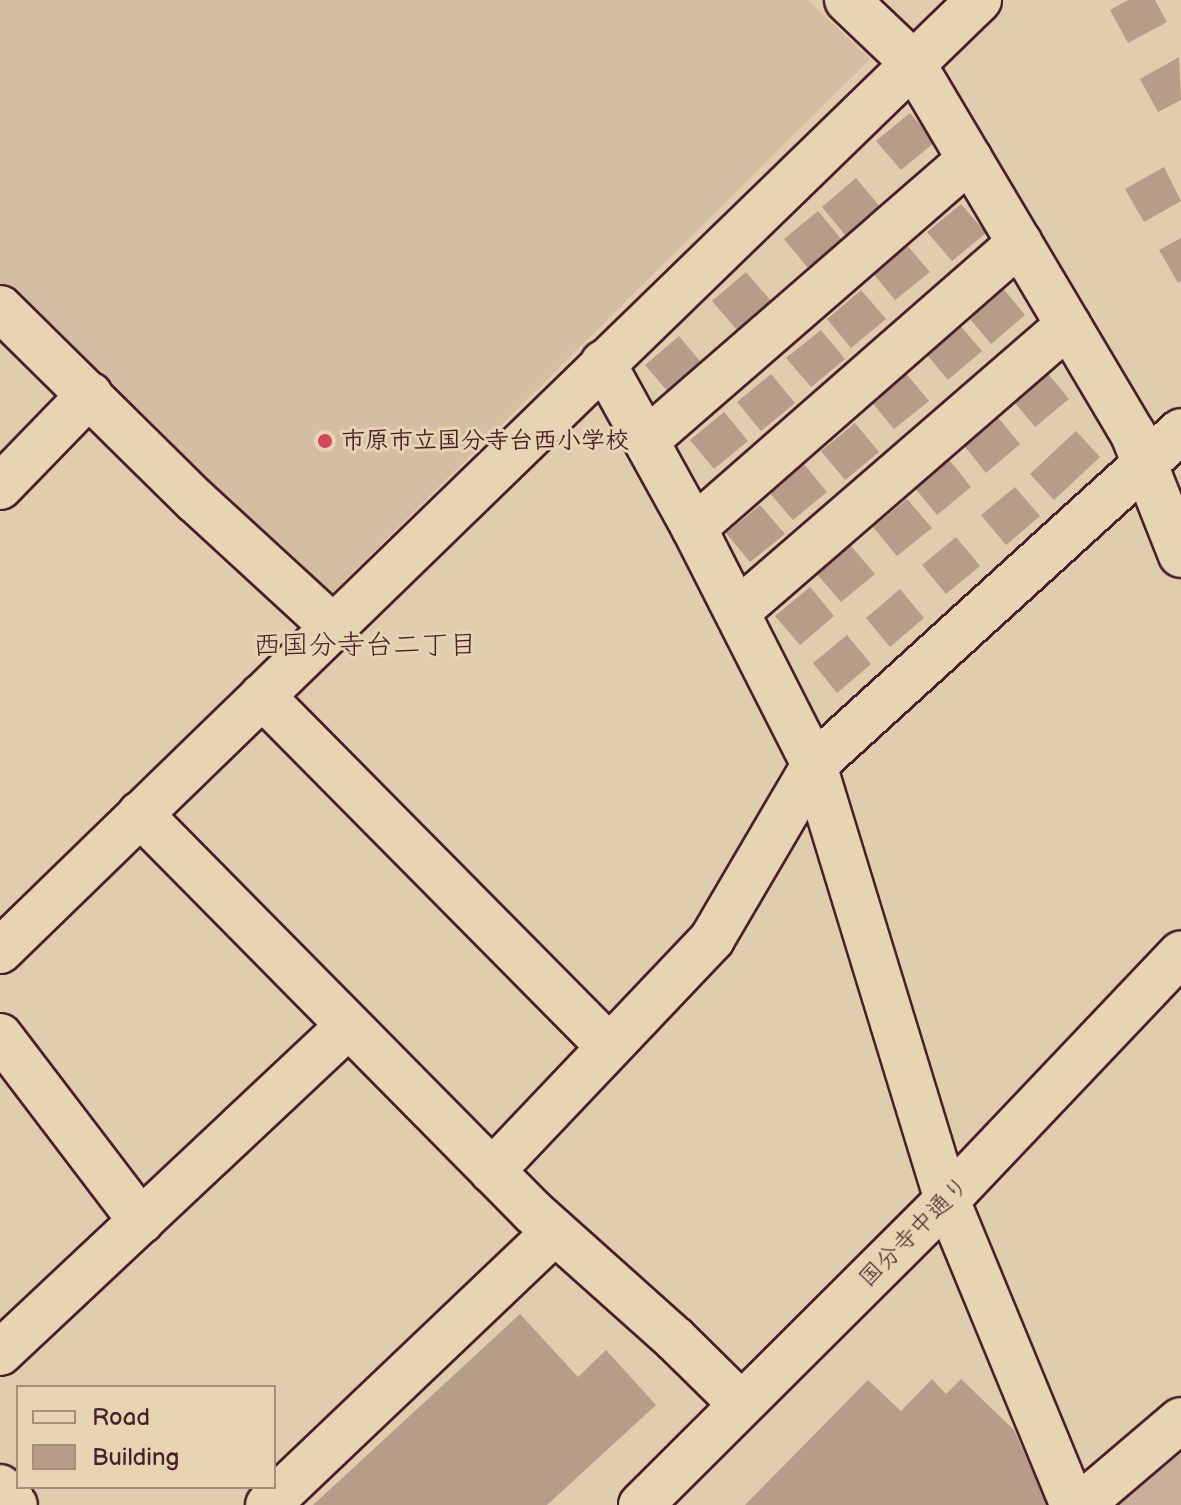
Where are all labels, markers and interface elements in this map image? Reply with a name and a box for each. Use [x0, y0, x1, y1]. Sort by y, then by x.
place label: 市原市立国分寺台西小学校 [341, 427, 629, 455]
marker: 市原市立国分寺台西小学校 [316, 432, 334, 450]
district label: 西国分寺台二丁目 [253, 629, 477, 663]
street label: 国分寺中通り [853, 1171, 975, 1293]
legend [16, 1385, 276, 1489]
text: Road [92, 1403, 150, 1432]
text: Building [92, 1443, 179, 1472]

